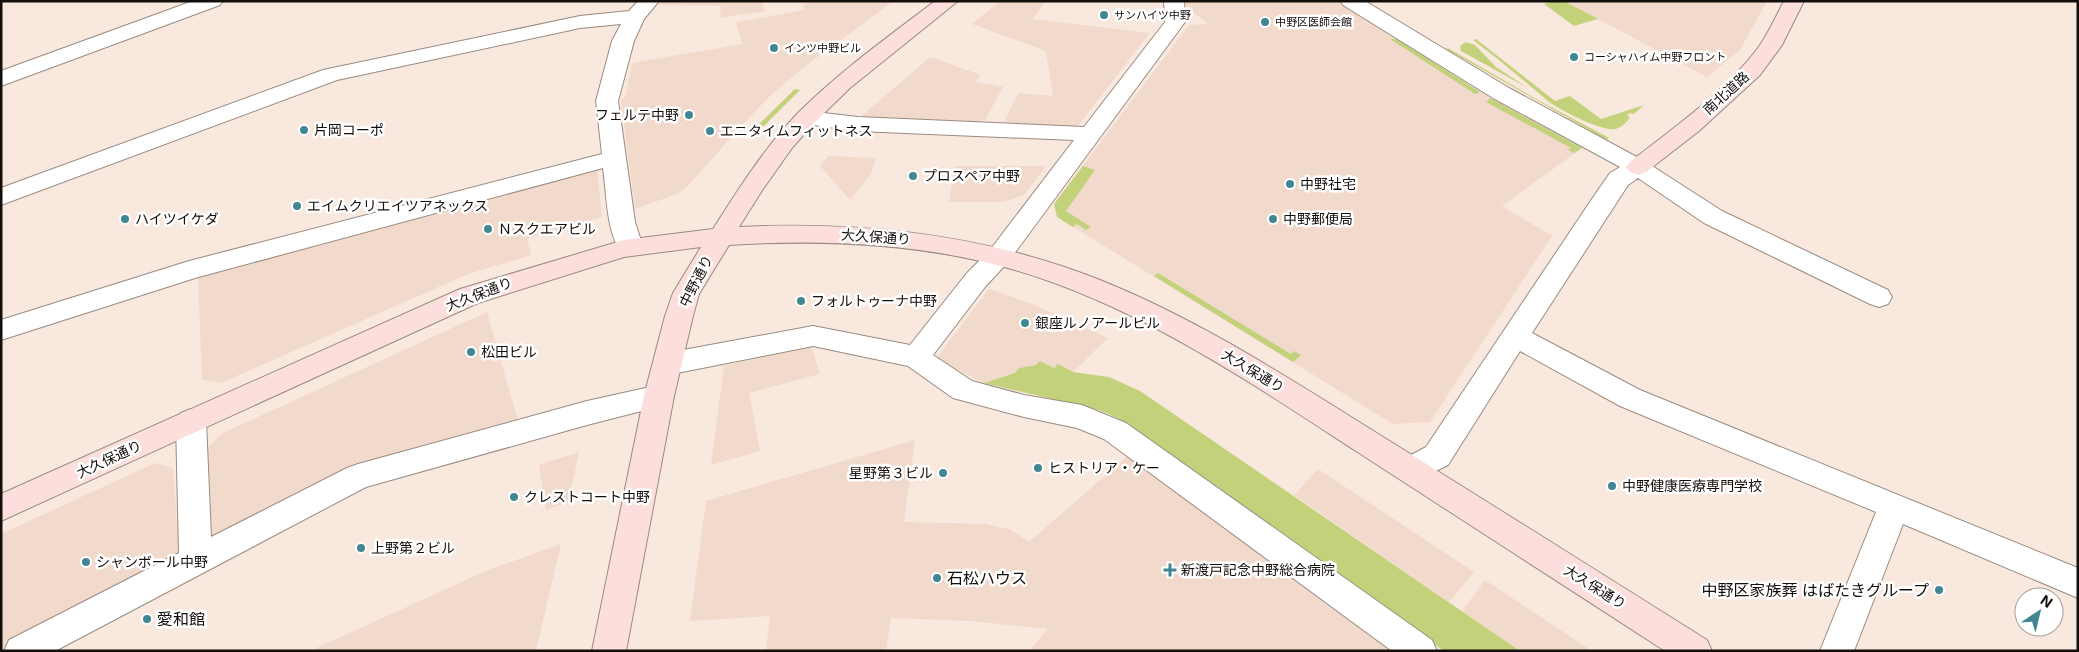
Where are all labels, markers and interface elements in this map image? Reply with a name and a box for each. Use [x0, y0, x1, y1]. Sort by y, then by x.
place label: サンハイツ中野 [1114, 8, 1191, 22]
marker: サンハイツ中野 [1098, 9, 1110, 21]
place label: 中野区医師会館 [1275, 15, 1352, 29]
marker: 中野区医師会館 [1259, 16, 1271, 28]
place label: インツ中野ビル [784, 41, 861, 55]
marker: インツ中野ビル [768, 42, 780, 54]
place label: コーシャハイム中野フロント [1584, 50, 1726, 64]
marker: コーシャハイム中野フロント [1568, 51, 1580, 63]
street label: 南北道路 [1699, 68, 1752, 118]
place label: フェルテ中野 [595, 106, 679, 123]
marker: フェルテ中野 [683, 109, 695, 121]
place label: 片岡コーポ [314, 121, 384, 138]
place label: エニタイムフィットネス [720, 122, 873, 139]
marker: 片岡コーポ [298, 124, 310, 136]
marker: エニタイムフィットネス [704, 125, 716, 137]
place label: プロスペア中野 [923, 167, 1020, 184]
marker: プロスペア中野 [907, 170, 919, 182]
place label: 中野社宅 [1300, 175, 1356, 192]
marker: 中野社宅 [1284, 178, 1296, 190]
place label: エイムクリエイツアネックス [307, 197, 488, 214]
marker: エイムクリエイツアネックス [291, 200, 303, 212]
place label: ハイツイケダ [135, 210, 219, 227]
place label: 中野郵便局 [1283, 210, 1353, 227]
marker: ハイツイケダ [119, 213, 131, 225]
marker: 中野郵便局 [1267, 213, 1279, 225]
place label: Ｎスクエアビル [498, 220, 596, 237]
marker: Ｎスクエアビル [482, 223, 494, 235]
street label: 大久保通り [841, 226, 912, 247]
street label: 中野通り [675, 252, 716, 310]
street label: 大久保通り [443, 273, 515, 314]
place label: フォルトゥーナ中野 [811, 292, 937, 309]
marker: フォルトゥーナ中野 [795, 295, 807, 307]
place label: 銀座ルノアールビル [1035, 314, 1160, 331]
marker: 銀座ルノアールビル [1019, 317, 1031, 329]
place label: 松田ビル [481, 343, 537, 360]
street label: 大久保通り [1219, 345, 1288, 396]
marker: 松田ビル [465, 346, 477, 358]
street label: 大久保通り [73, 436, 144, 481]
place label: ヒストリア・ケー [1048, 459, 1160, 476]
marker: ヒストリア・ケー [1032, 462, 1044, 474]
place label: 星野第３ビル [849, 464, 933, 481]
marker: 星野第３ビル [937, 467, 949, 479]
place label: 中野健康医療専門学校 [1622, 477, 1762, 494]
marker: 中野健康医療専門学校 [1606, 480, 1618, 492]
place label: クレストコート中野 [524, 488, 650, 505]
marker: クレストコート中野 [508, 491, 520, 503]
place label: 上野第２ビル [371, 539, 455, 556]
marker: 上野第２ビル [355, 542, 367, 554]
place label: シャンボール中野 [96, 553, 208, 570]
marker: シャンボール中野 [80, 556, 92, 568]
place label: 新渡戸記念中野総合病院 [1181, 561, 1335, 578]
street label: 大久保通り [1561, 561, 1629, 612]
marker: 新渡戸記念中野総合病院 [1163, 563, 1177, 577]
place label: 石松ハウス [947, 568, 1027, 588]
marker: 石松ハウス [931, 572, 943, 584]
place label: 中野区家族葬 はばたきグループ [1701, 580, 1929, 600]
marker: 中野区家族葬 はばたきグループ [1933, 584, 1945, 596]
north arrow [2014, 587, 2064, 637]
text: N [2037, 591, 2056, 611]
place label: 愛和館 [157, 609, 205, 629]
marker: 愛和館 [141, 613, 153, 625]

